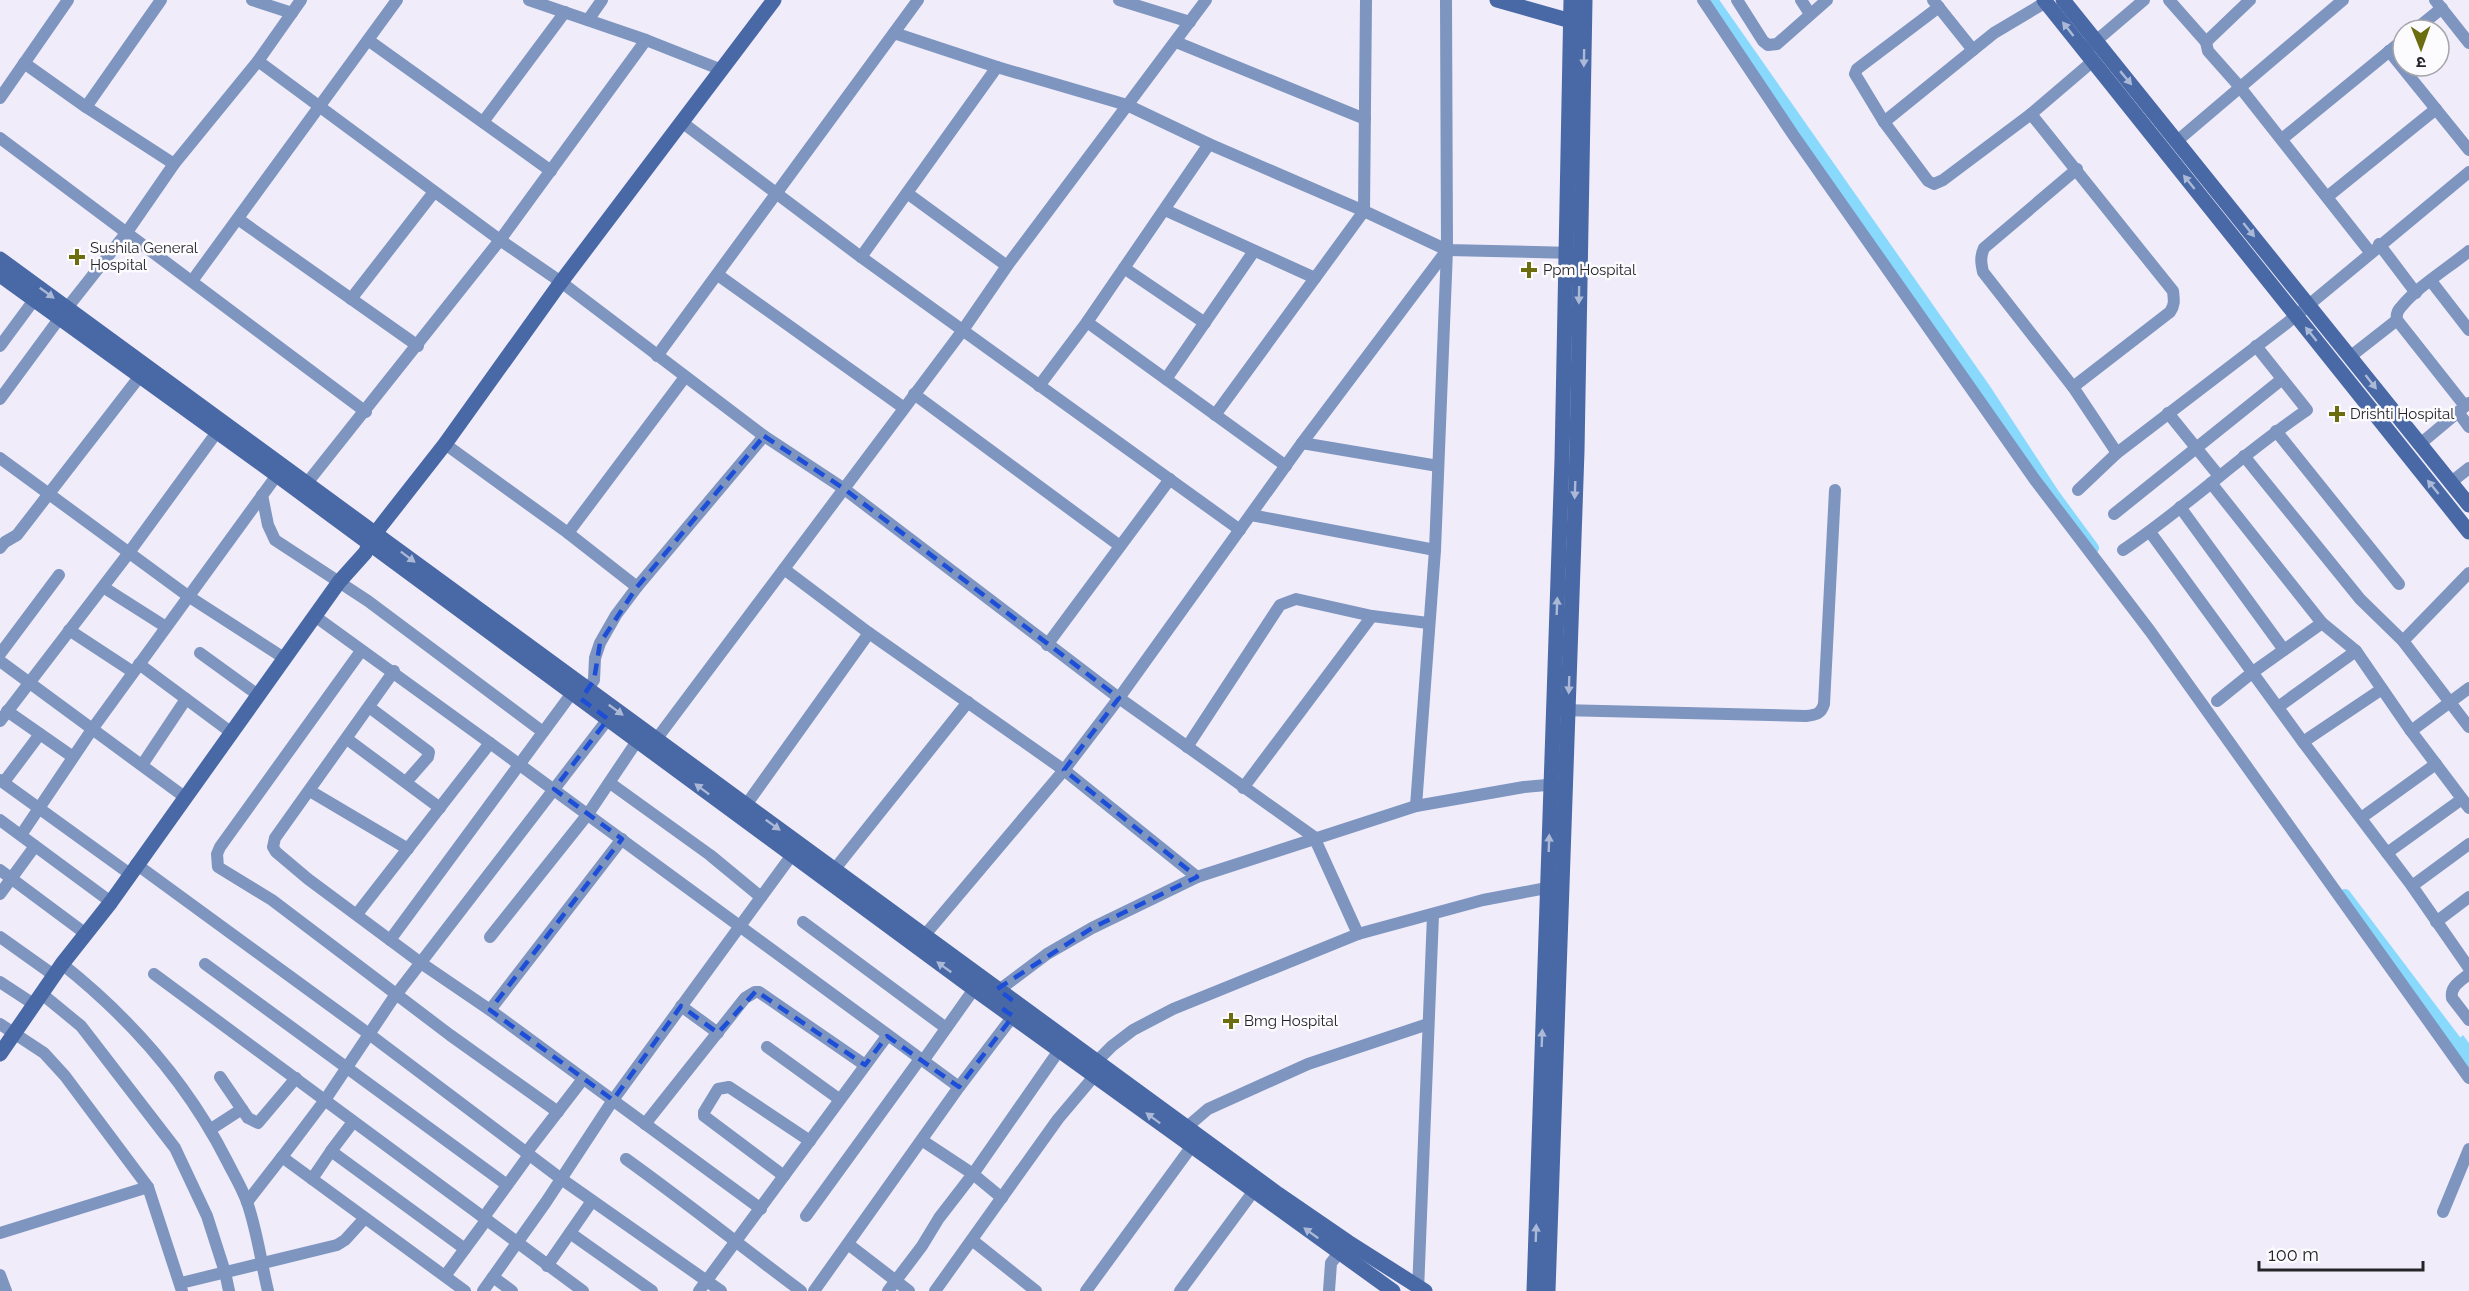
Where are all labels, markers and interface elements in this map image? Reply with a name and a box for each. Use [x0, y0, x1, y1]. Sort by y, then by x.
north arrow [2391, 18, 2451, 78]
one-way arrow [2062, 22, 2074, 37]
one-way arrow [1579, 49, 1588, 68]
text: उ [2416, 53, 2426, 72]
one-way arrow [2119, 70, 2132, 86]
one-way arrow [2183, 174, 2196, 190]
one-way arrow [2242, 222, 2254, 237]
place label: Sushila General Hospital [90, 239, 199, 274]
marker: Sushila General Hospital [68, 248, 86, 266]
marker: Ppm Hospital [1520, 261, 1538, 279]
place label: Ppm Hospital [1543, 261, 1637, 279]
one-way arrow [1575, 286, 1584, 305]
one-way arrow [40, 287, 55, 299]
one-way arrow [2304, 326, 2317, 342]
one-way arrow [2364, 374, 2377, 389]
marker: Drishti Hospital [2328, 405, 2346, 423]
place label: Drishti Hospital [2350, 405, 2455, 423]
one-way arrow [2427, 479, 2439, 494]
one-way arrow [1571, 481, 1580, 500]
one-way arrow [400, 551, 415, 563]
one-way arrow [1552, 596, 1561, 615]
one-way arrow [1565, 676, 1574, 695]
one-way arrow [607, 704, 623, 716]
one-way arrow [695, 784, 710, 796]
one-way arrow [765, 819, 781, 831]
one-way arrow [1545, 833, 1554, 852]
one-way arrow [937, 961, 953, 973]
marker: Bmg Hospital [1222, 1012, 1240, 1030]
place label: Bmg Hospital [1244, 1012, 1339, 1030]
one-way arrow [1537, 1028, 1547, 1047]
one-way arrow [1146, 1112, 1162, 1124]
one-way arrow [1531, 1223, 1540, 1242]
one-way arrow [1303, 1227, 1319, 1239]
scale bar [2259, 1234, 2422, 1272]
text: 100 m [2268, 1244, 2319, 1265]

